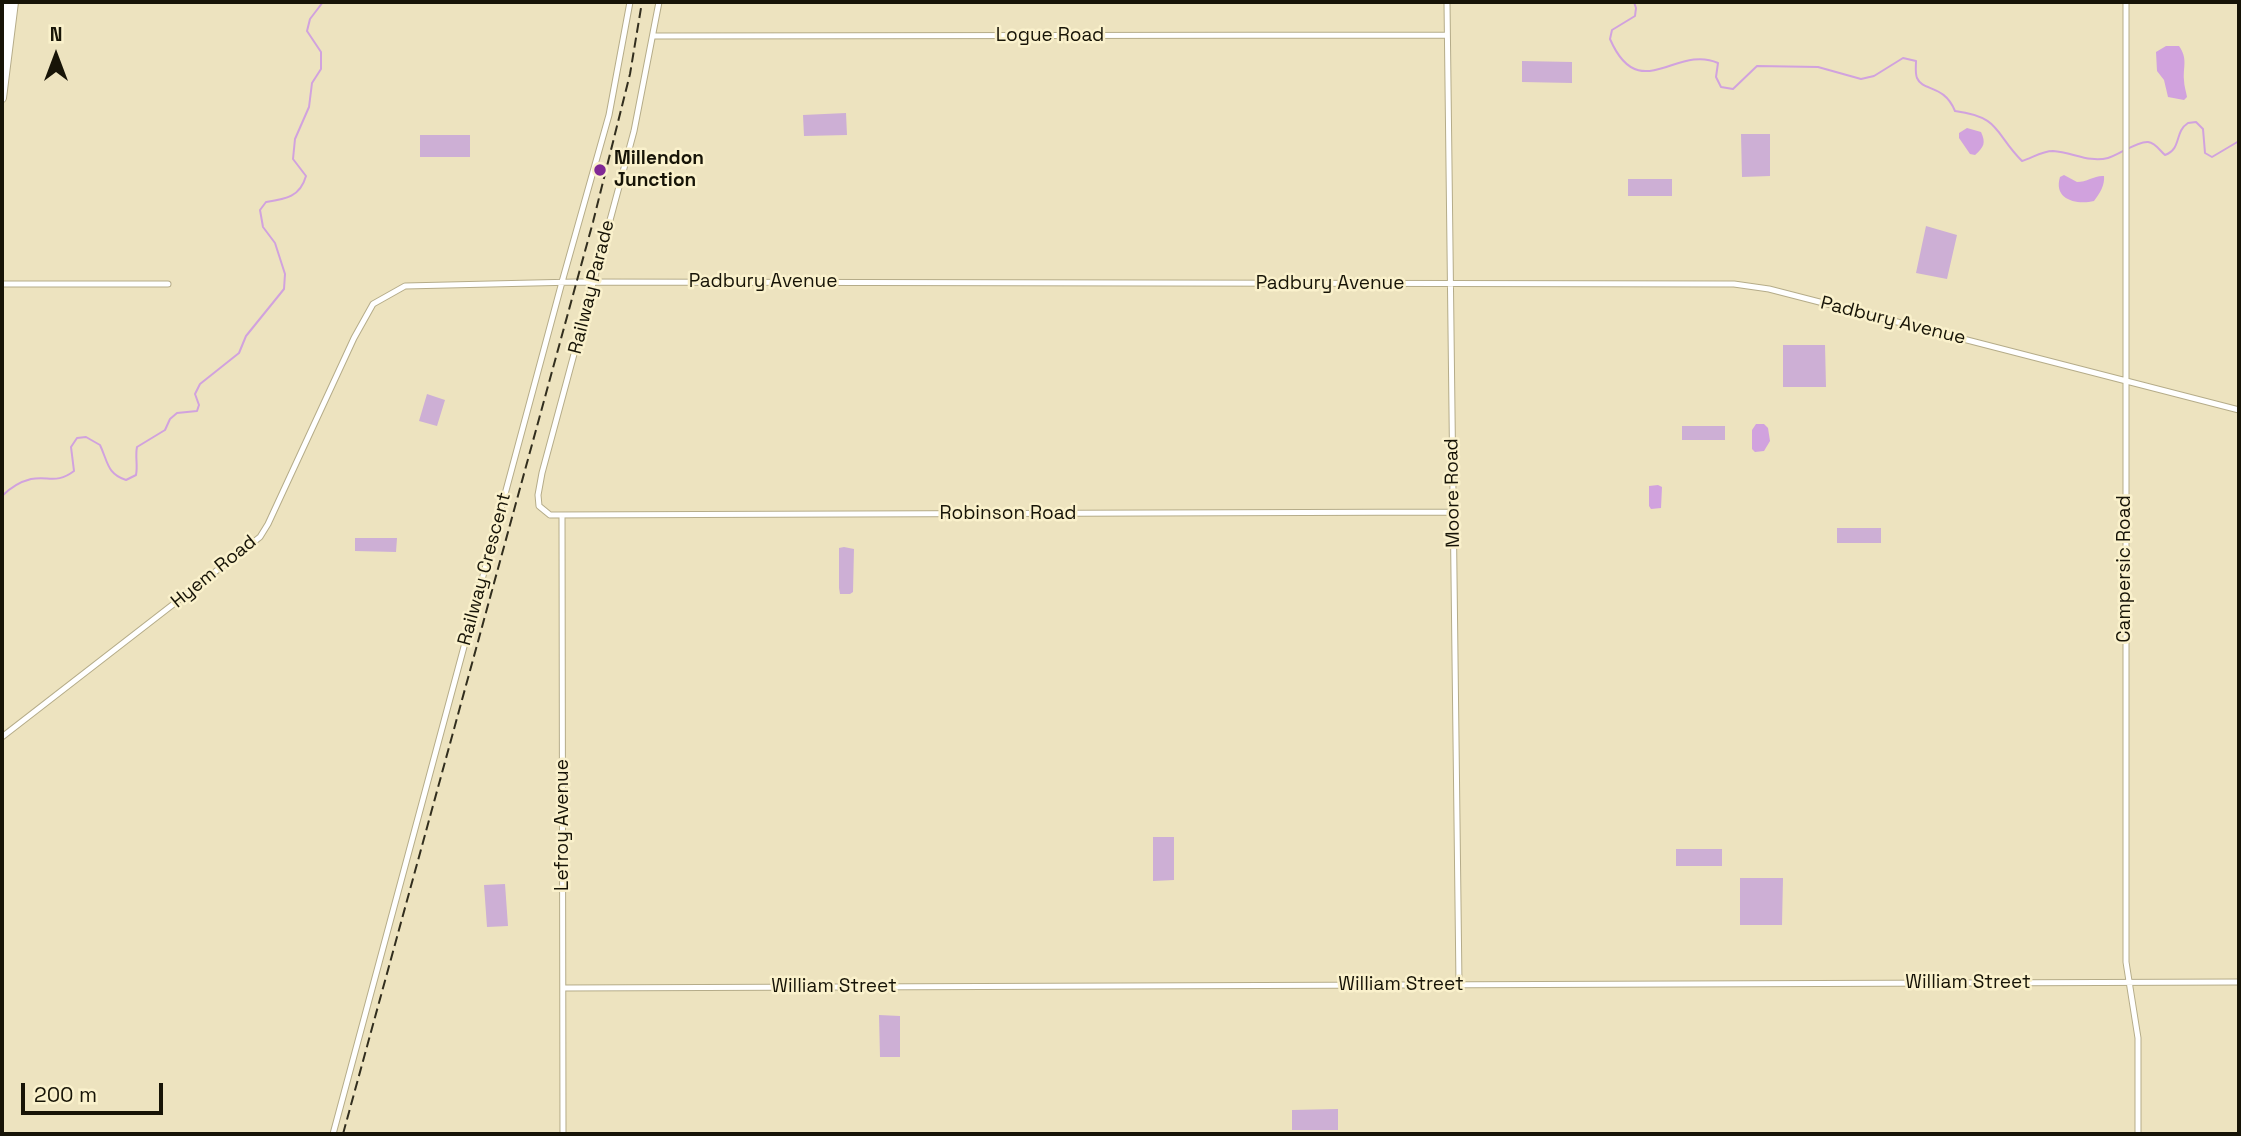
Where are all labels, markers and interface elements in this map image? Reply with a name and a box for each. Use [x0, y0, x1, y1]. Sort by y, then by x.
north arrow [21, 21, 91, 91]
text: N [50, 22, 62, 47]
street label: Logue Road [996, 25, 1104, 47]
place label: Millendon Junction [614, 148, 704, 192]
marker: Millendon Junction [592, 162, 608, 178]
street label: Railway Parade [564, 217, 620, 357]
street label: Padbury Avenue [689, 271, 837, 293]
street label: Padbury Avenue [1256, 273, 1404, 295]
street label: Padbury Avenue [1818, 292, 1968, 350]
street label: Moore Road [1441, 438, 1465, 548]
street label: Railway Crescent [454, 490, 516, 648]
street label: Campersic Road [2114, 495, 2136, 643]
street label: Robinson Road [939, 503, 1077, 525]
street label: Hyem Road [167, 531, 261, 613]
street label: Lefroy Avenue [552, 759, 574, 891]
street label: William Street [1905, 972, 2031, 994]
street label: William Street [1338, 974, 1464, 996]
street label: William Street [771, 976, 897, 998]
scale bar [24, 1070, 166, 1114]
text: 200 m [34, 1081, 97, 1108]

